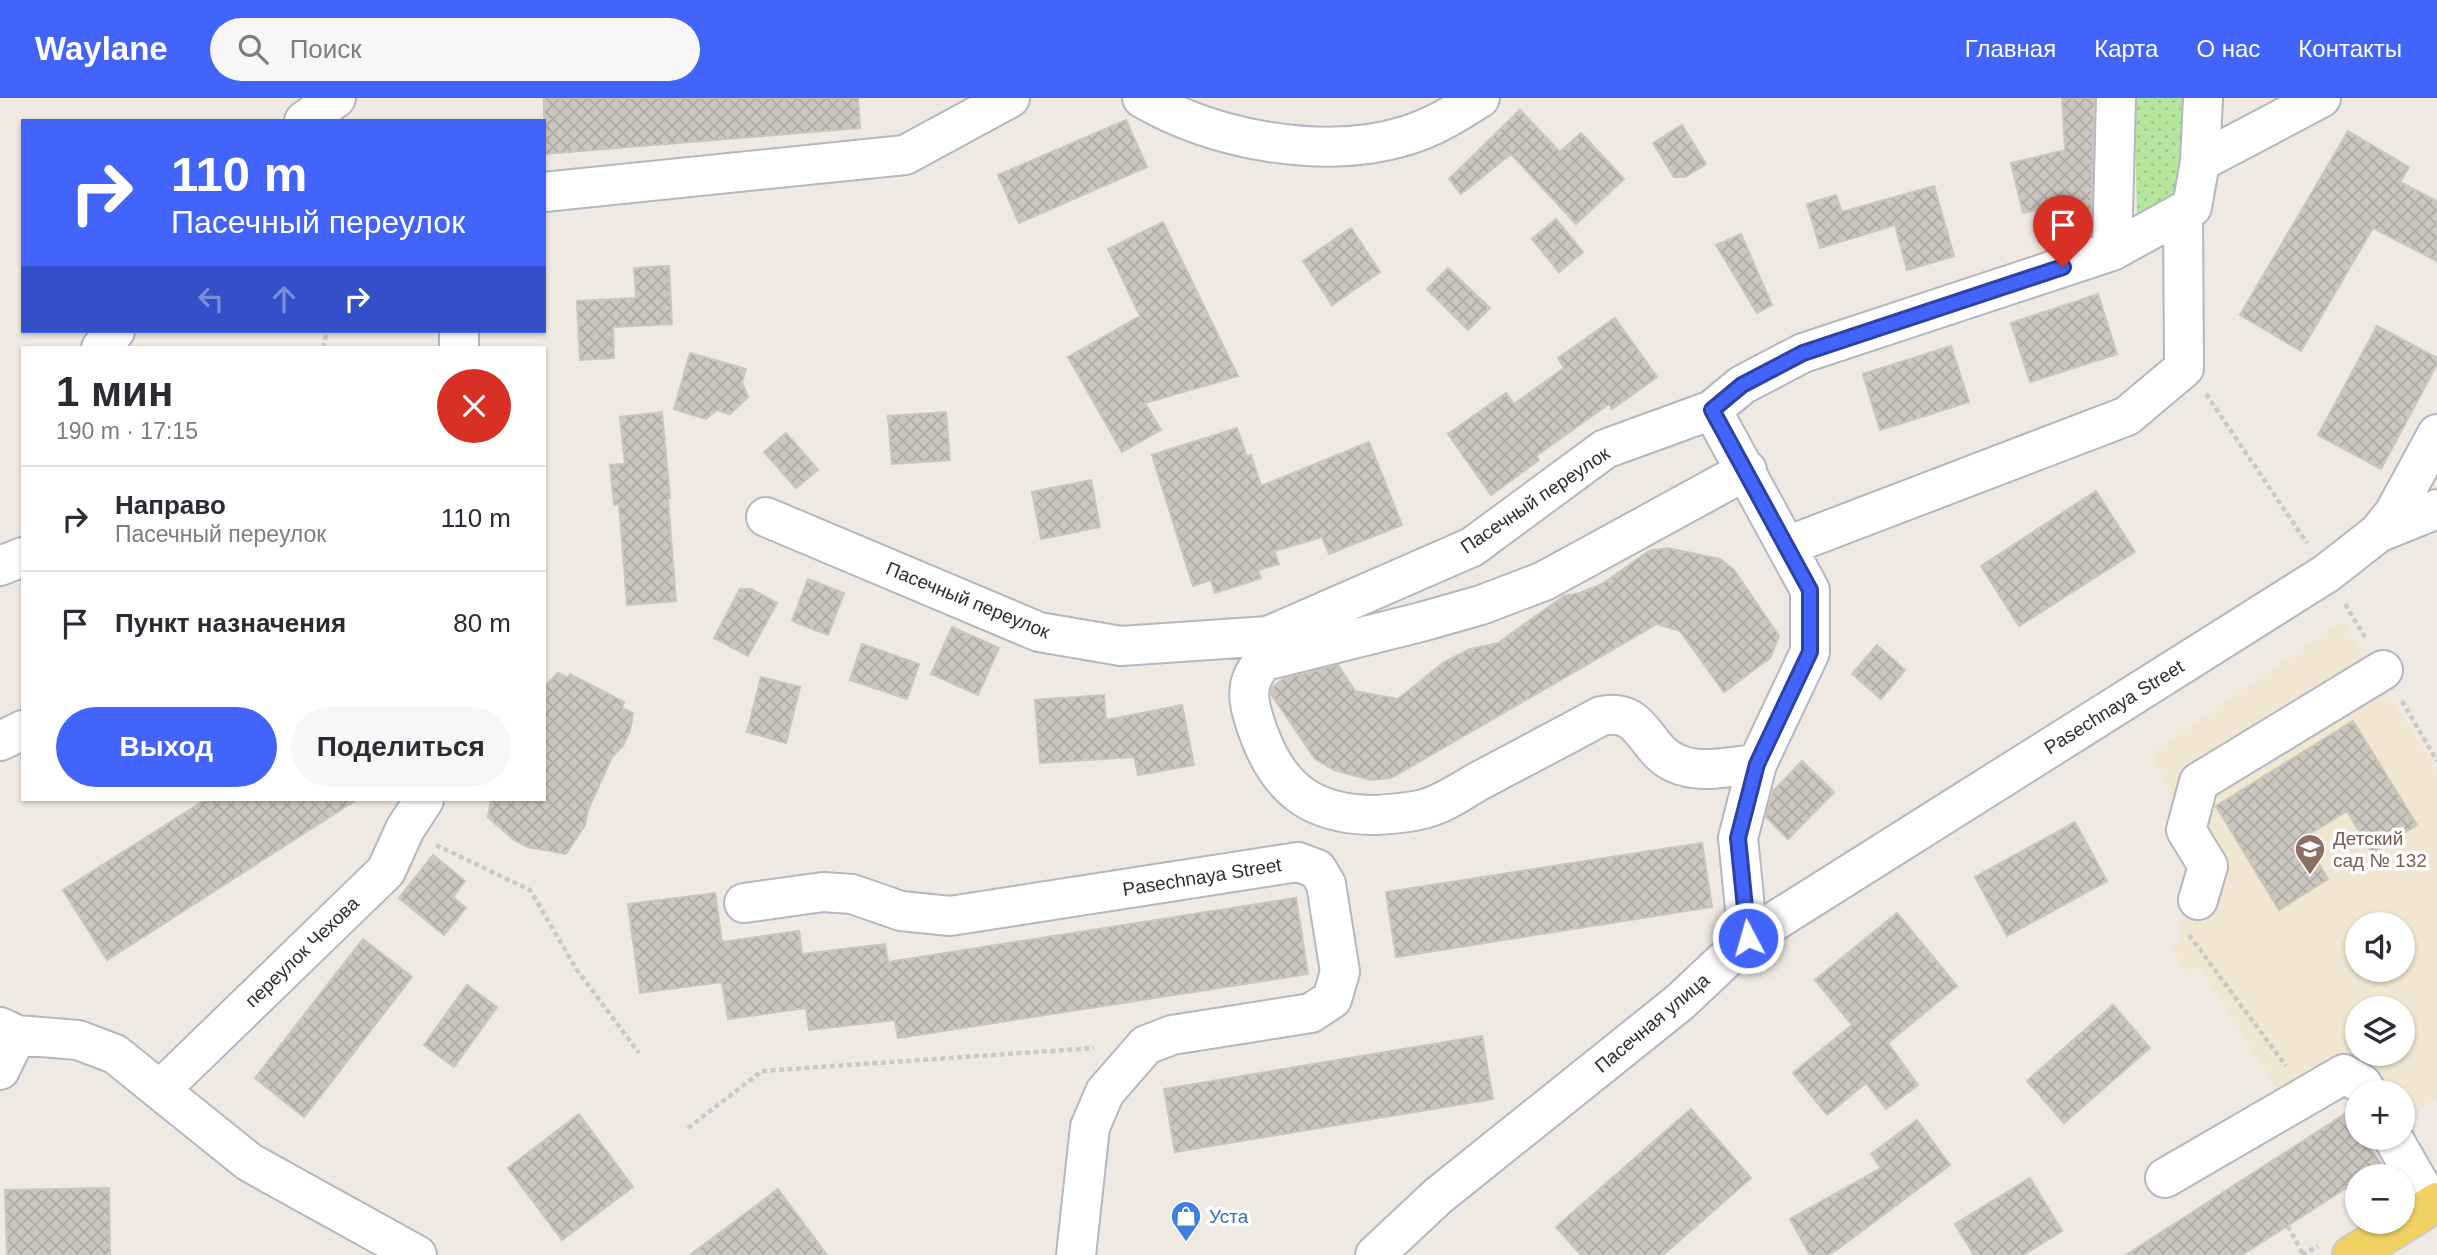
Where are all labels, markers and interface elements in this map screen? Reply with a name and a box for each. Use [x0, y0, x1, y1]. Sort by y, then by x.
search box [210, 18, 700, 81]
text: Waylane [35, 30, 168, 67]
icon: search [234, 30, 272, 68]
text: Поиск [290, 34, 362, 64]
text: Главная [1965, 35, 2056, 62]
text: Карта [2094, 35, 2158, 62]
text: О нас [2196, 35, 2260, 62]
text: Контакты [2298, 35, 2402, 62]
icon: right [56, 147, 147, 238]
text: 110 m [171, 147, 307, 201]
pin [2033, 195, 2093, 267]
text: Пасечный переулок [171, 204, 465, 240]
icon: arrive [2044, 206, 2082, 244]
icon: left [192, 280, 230, 318]
icon: ahead [265, 280, 303, 318]
icon: right [338, 280, 376, 318]
text: 1 мин [56, 368, 173, 415]
button: close [437, 369, 511, 443]
text: 190 m · 17:15 [56, 418, 198, 444]
street label: Пасечный переулок [1457, 442, 1614, 558]
text: Направо [115, 490, 226, 520]
icon: right [56, 500, 94, 538]
text: 110 m [441, 503, 511, 533]
text: Пасечный переулок [115, 521, 326, 547]
street label: Пасечный переулок [883, 558, 1054, 643]
icon: arrive [56, 605, 94, 643]
text: Пункт назначения [115, 608, 346, 638]
text: 80 m [453, 608, 511, 638]
street label: Pasechnaya Street [2040, 655, 2188, 758]
button: Выход [56, 707, 277, 787]
button: Поделиться [291, 707, 511, 787]
place label: Детский сад № 132 [2333, 828, 2427, 871]
school or university icon: Детский сад № 132 [2293, 832, 2327, 876]
street label: Pasechnaya Street [1121, 854, 1284, 900]
street label: переулок Чехова [241, 892, 363, 1011]
position arrow [1711, 901, 1785, 975]
map controls [2345, 912, 2415, 1234]
button: sound [2345, 912, 2415, 982]
street label: Пасечная улица [1591, 969, 1714, 1077]
button: layers [2345, 996, 2415, 1066]
button: + [2345, 1080, 2415, 1150]
button: − [2345, 1164, 2415, 1234]
shop icon: Уста [1169, 1199, 1203, 1243]
place label: Уста [1209, 1206, 1249, 1227]

